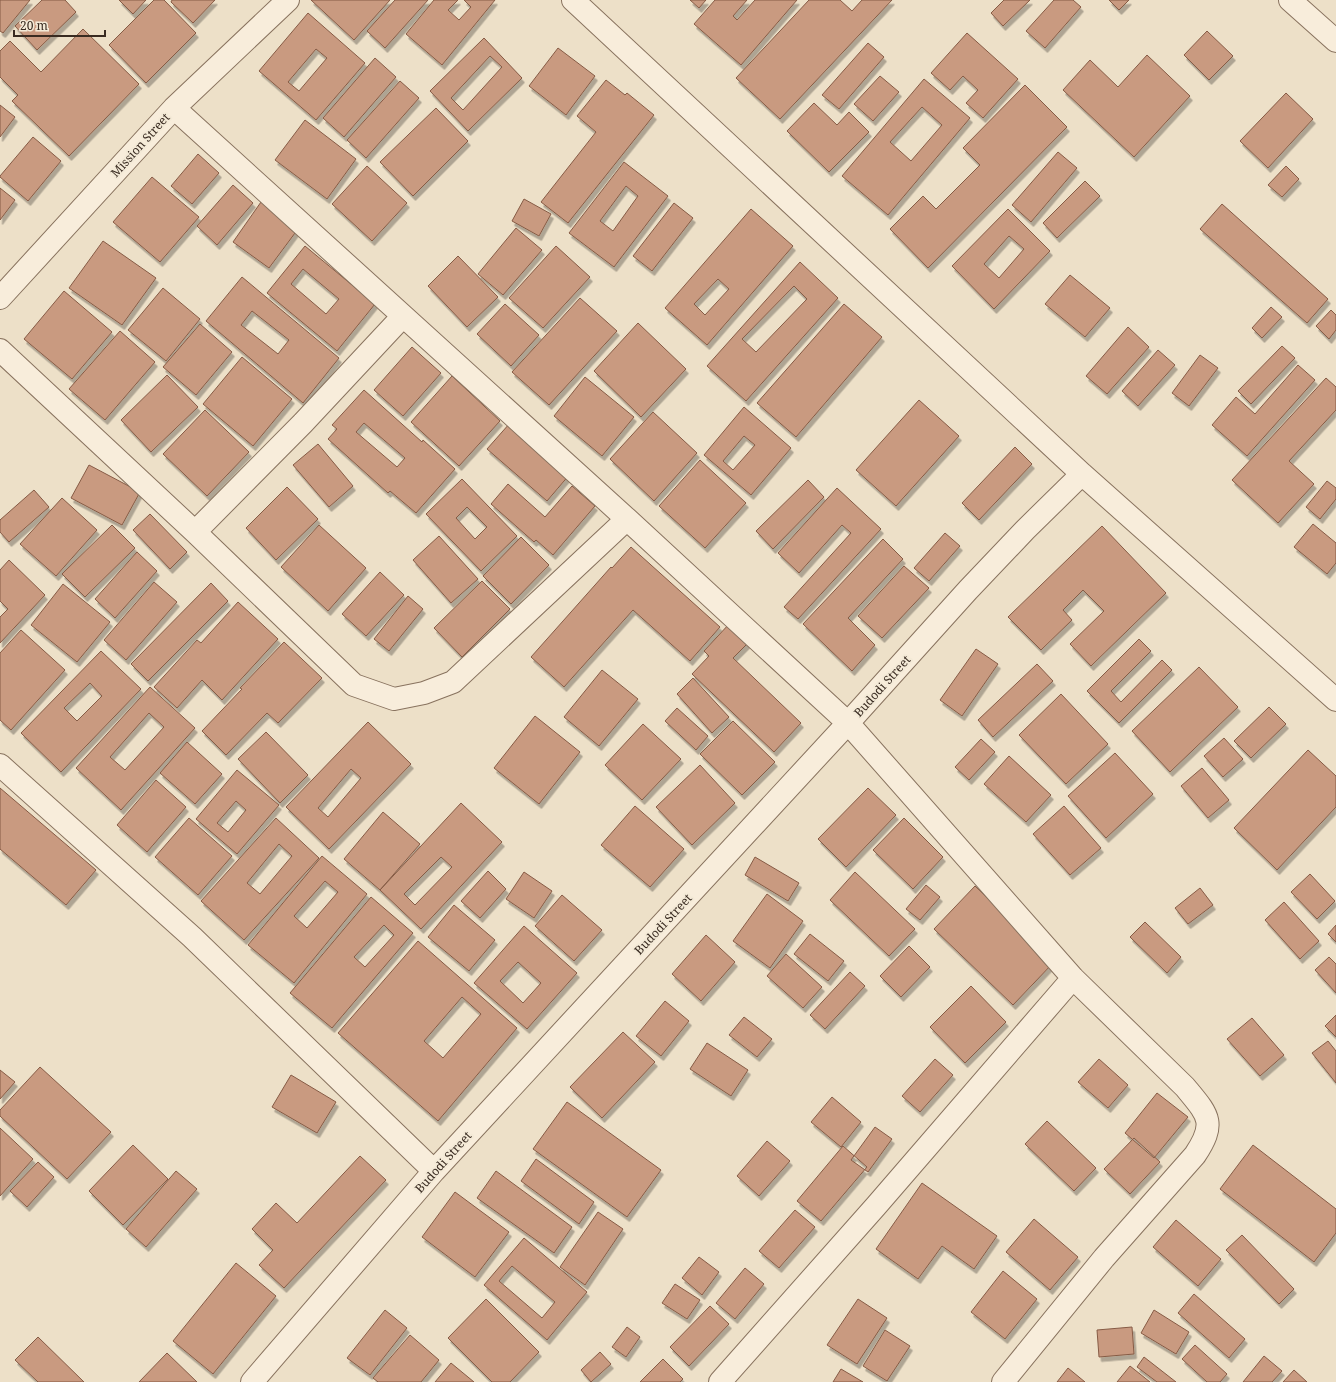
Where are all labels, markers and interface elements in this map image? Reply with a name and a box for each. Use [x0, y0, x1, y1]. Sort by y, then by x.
scale bar [14, 12, 105, 38]
text: 20 m [20, 17, 48, 34]
street label: Mission Street [107, 109, 173, 181]
street label: Budodi Street [850, 651, 914, 721]
street label: Budodi Street [630, 890, 696, 958]
street label: Budodi Street [411, 1127, 475, 1197]

